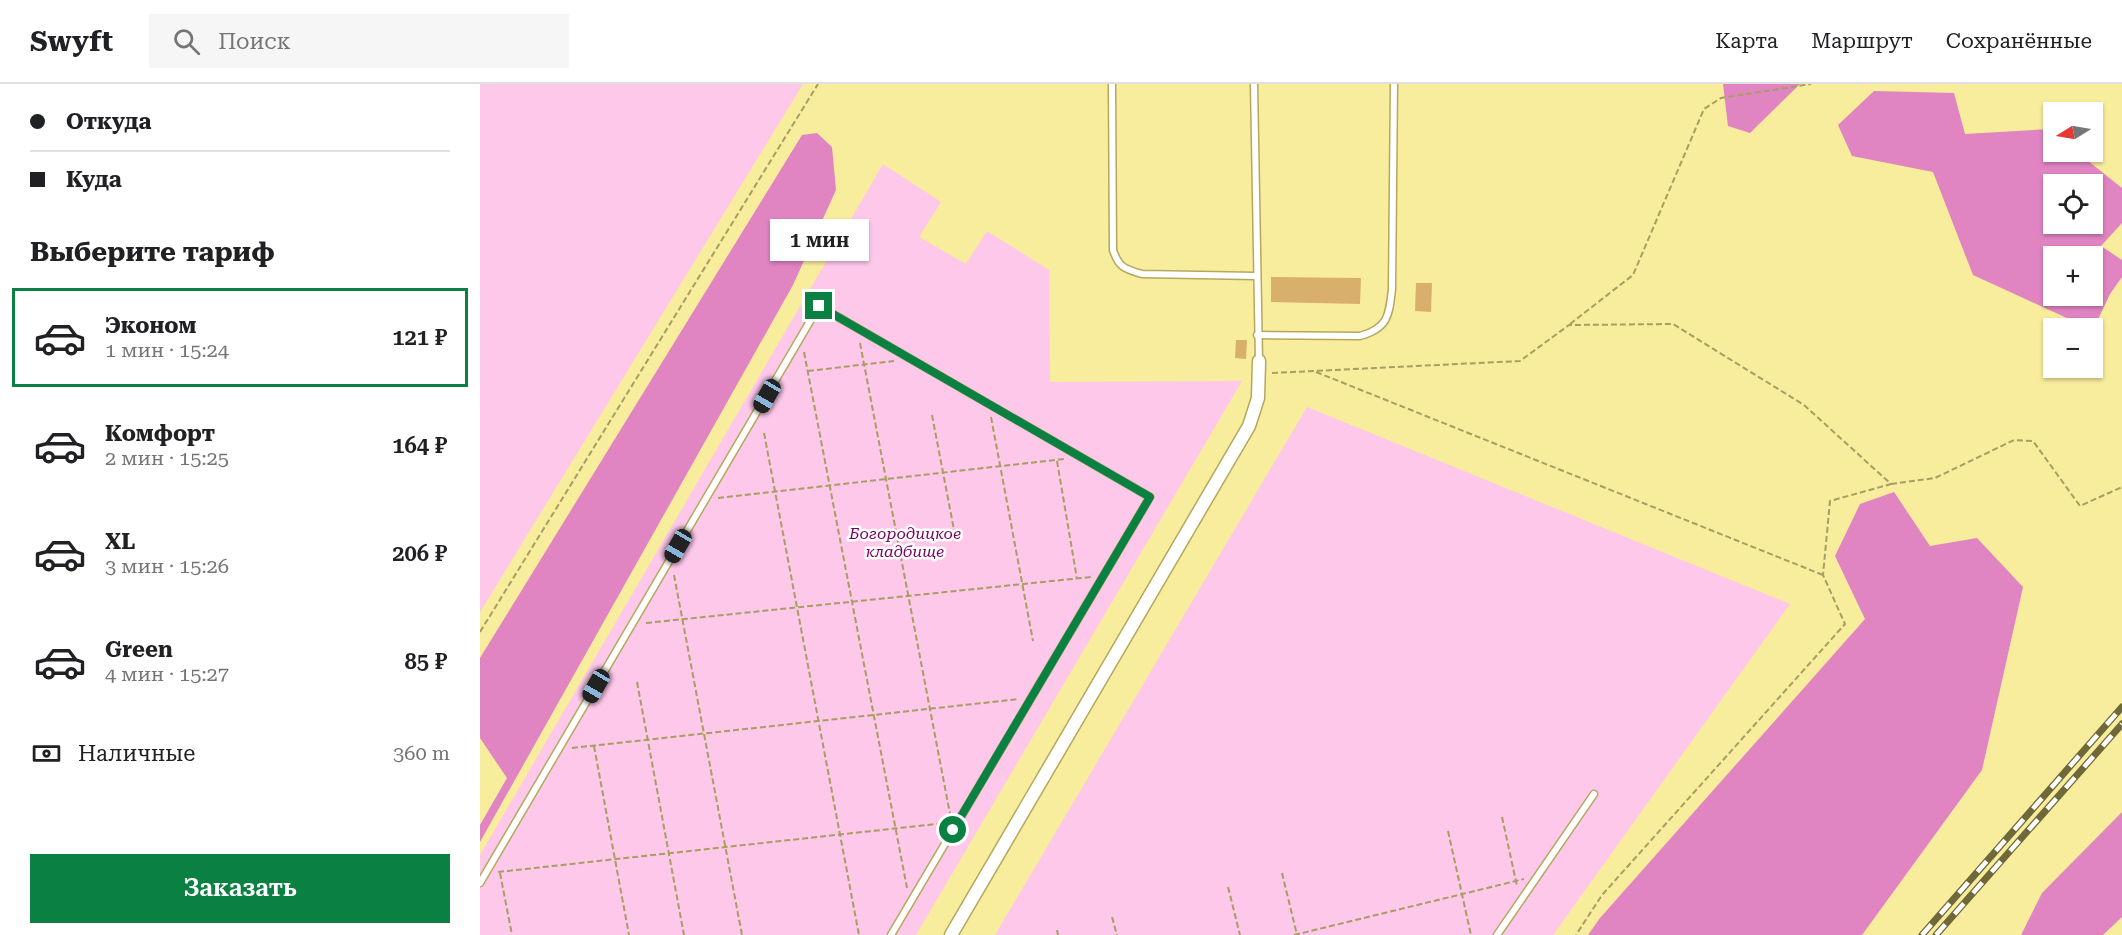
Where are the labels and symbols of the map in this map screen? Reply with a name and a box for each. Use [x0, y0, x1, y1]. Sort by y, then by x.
north arrow [2043, 102, 2103, 162]
callout: 1 мин [770, 219, 868, 261]
route end [805, 292, 832, 319]
car [750, 376, 784, 416]
park label: Богородицкое кладбище [848, 524, 961, 561]
car [661, 526, 695, 566]
car [579, 666, 613, 706]
route start [939, 816, 966, 843]

